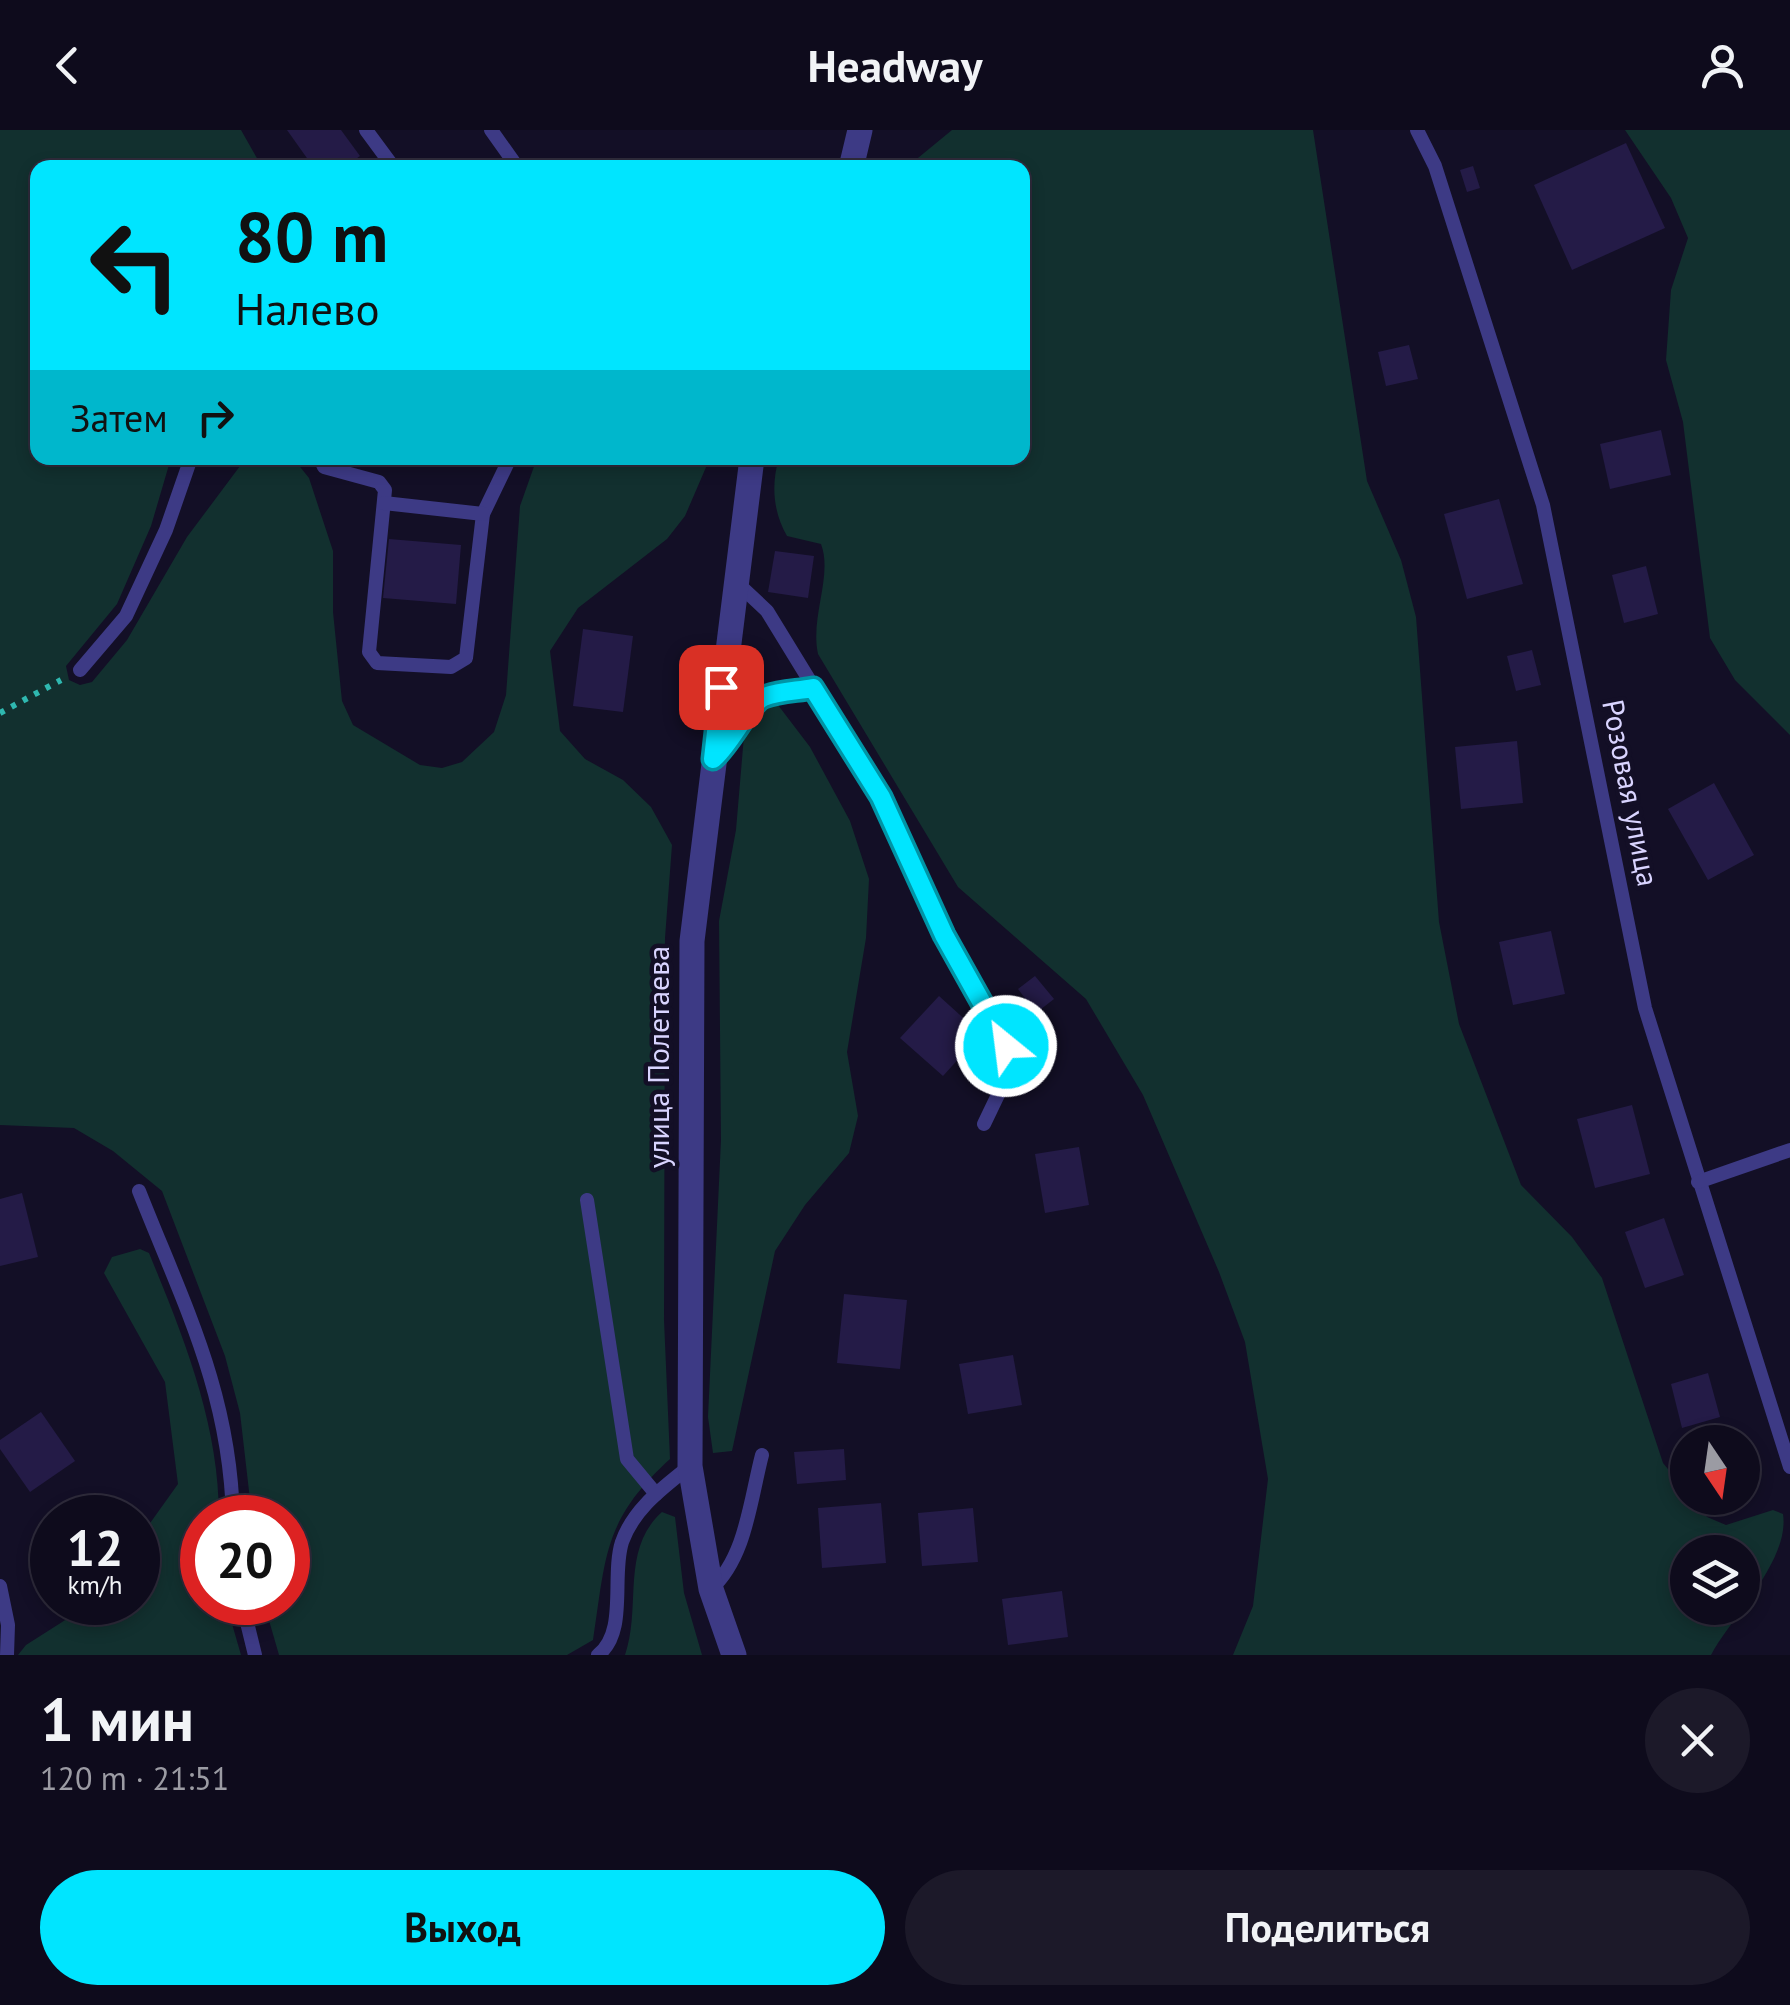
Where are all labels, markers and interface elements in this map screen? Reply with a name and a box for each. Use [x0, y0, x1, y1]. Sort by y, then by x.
text: Headway [807, 36, 983, 94]
icon: back [40, 38, 95, 93]
icon: person [1695, 38, 1750, 93]
text: 80 m [235, 191, 388, 281]
icon: left [70, 200, 200, 330]
text: Налево [235, 279, 380, 337]
icon: right [188, 390, 243, 445]
text: Затем [70, 393, 168, 442]
pin [679, 645, 764, 730]
icon: arrive [694, 660, 749, 715]
street label: Розовая улица [1594, 696, 1669, 889]
street label: улица Полетаева [638, 946, 677, 1168]
position arrow [954, 994, 1058, 1098]
north arrow [1670, 1425, 1760, 1515]
map controls [1670, 1425, 1760, 1625]
speed limit sign: 20 [180, 1495, 310, 1625]
text: 12 [67, 1515, 123, 1580]
button: layers [1670, 1535, 1760, 1625]
text: km/h [68, 1569, 122, 1601]
text: 1 мин [40, 1680, 194, 1758]
button: close [1645, 1688, 1750, 1793]
text: 120 m · 21:51 [40, 1757, 229, 1799]
button: Выход [40, 1870, 885, 1985]
button: Поделиться [905, 1870, 1750, 1985]

